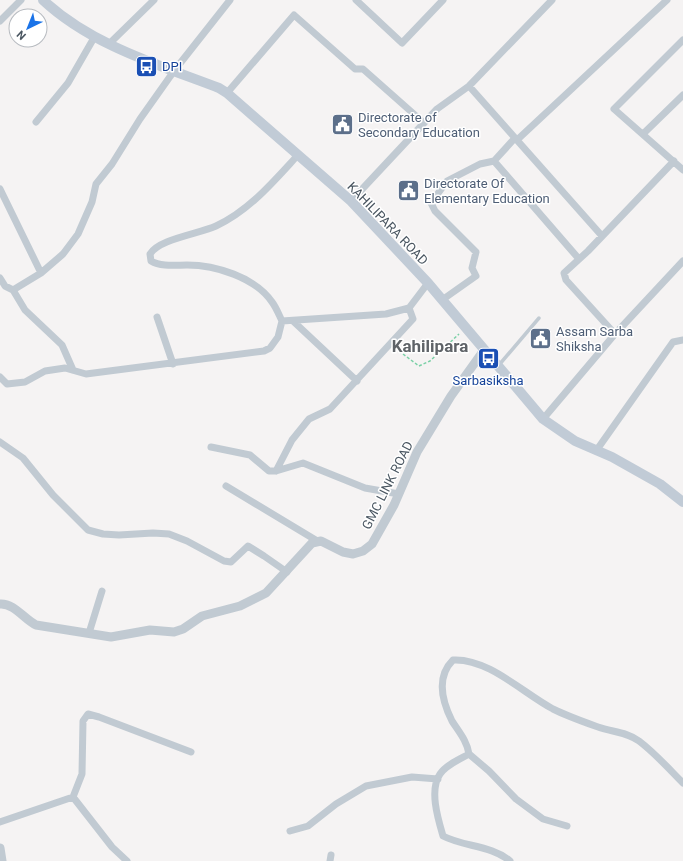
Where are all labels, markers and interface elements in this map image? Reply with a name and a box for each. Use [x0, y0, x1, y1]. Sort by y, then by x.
north arrow [8, 8, 48, 48]
text: N [14, 27, 29, 42]
bus stop icon: DPI [133, 53, 159, 79]
place label: DPI [162, 59, 182, 74]
place label: Directorate of Secondary Education [358, 110, 480, 140]
public building icon: Directorate of Secondary Education [329, 111, 355, 137]
place label: Directorate Of Elementary Education [424, 176, 550, 206]
public building icon: Directorate Of Elementary Education [395, 177, 421, 203]
street label: KAHILIPARA ROAD [344, 179, 431, 268]
place label: Assam Sarba Shiksha [556, 324, 633, 354]
public building icon: Assam Sarba Shiksha [527, 325, 553, 351]
district label: Kahilipara [392, 336, 468, 356]
bus stop icon: Sarbasiksha [475, 345, 501, 371]
place label: Sarbasiksha [453, 373, 523, 388]
street label: GMC LINK ROAD [359, 439, 416, 532]

